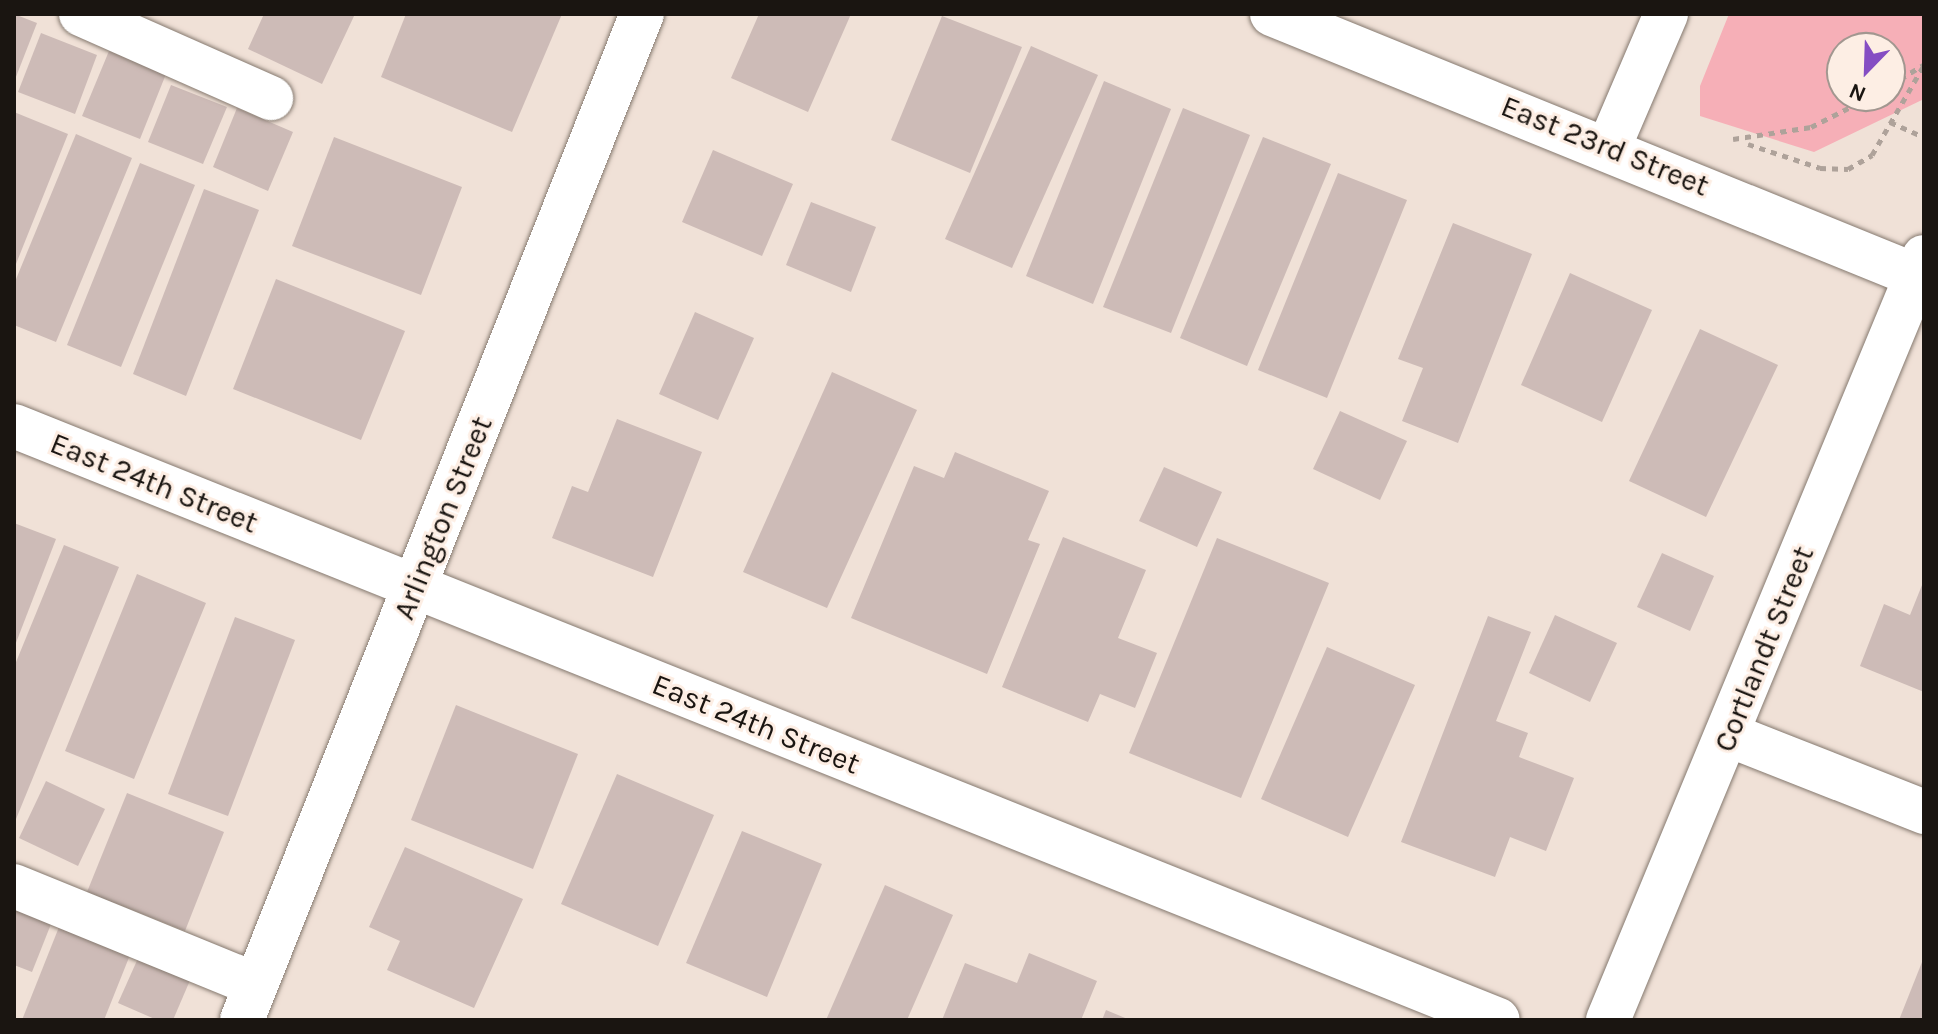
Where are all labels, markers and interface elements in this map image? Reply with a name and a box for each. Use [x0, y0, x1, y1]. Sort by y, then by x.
north arrow [1826, 32, 1906, 112]
text: N [1845, 77, 1870, 107]
street label: East 23rd Street [1496, 88, 1714, 204]
street label: Arlington Street [386, 411, 500, 625]
street label: East 24th Street [45, 425, 263, 541]
street label: Cortlandt Street [1706, 541, 1822, 757]
street label: East 24th Street [647, 666, 865, 782]

